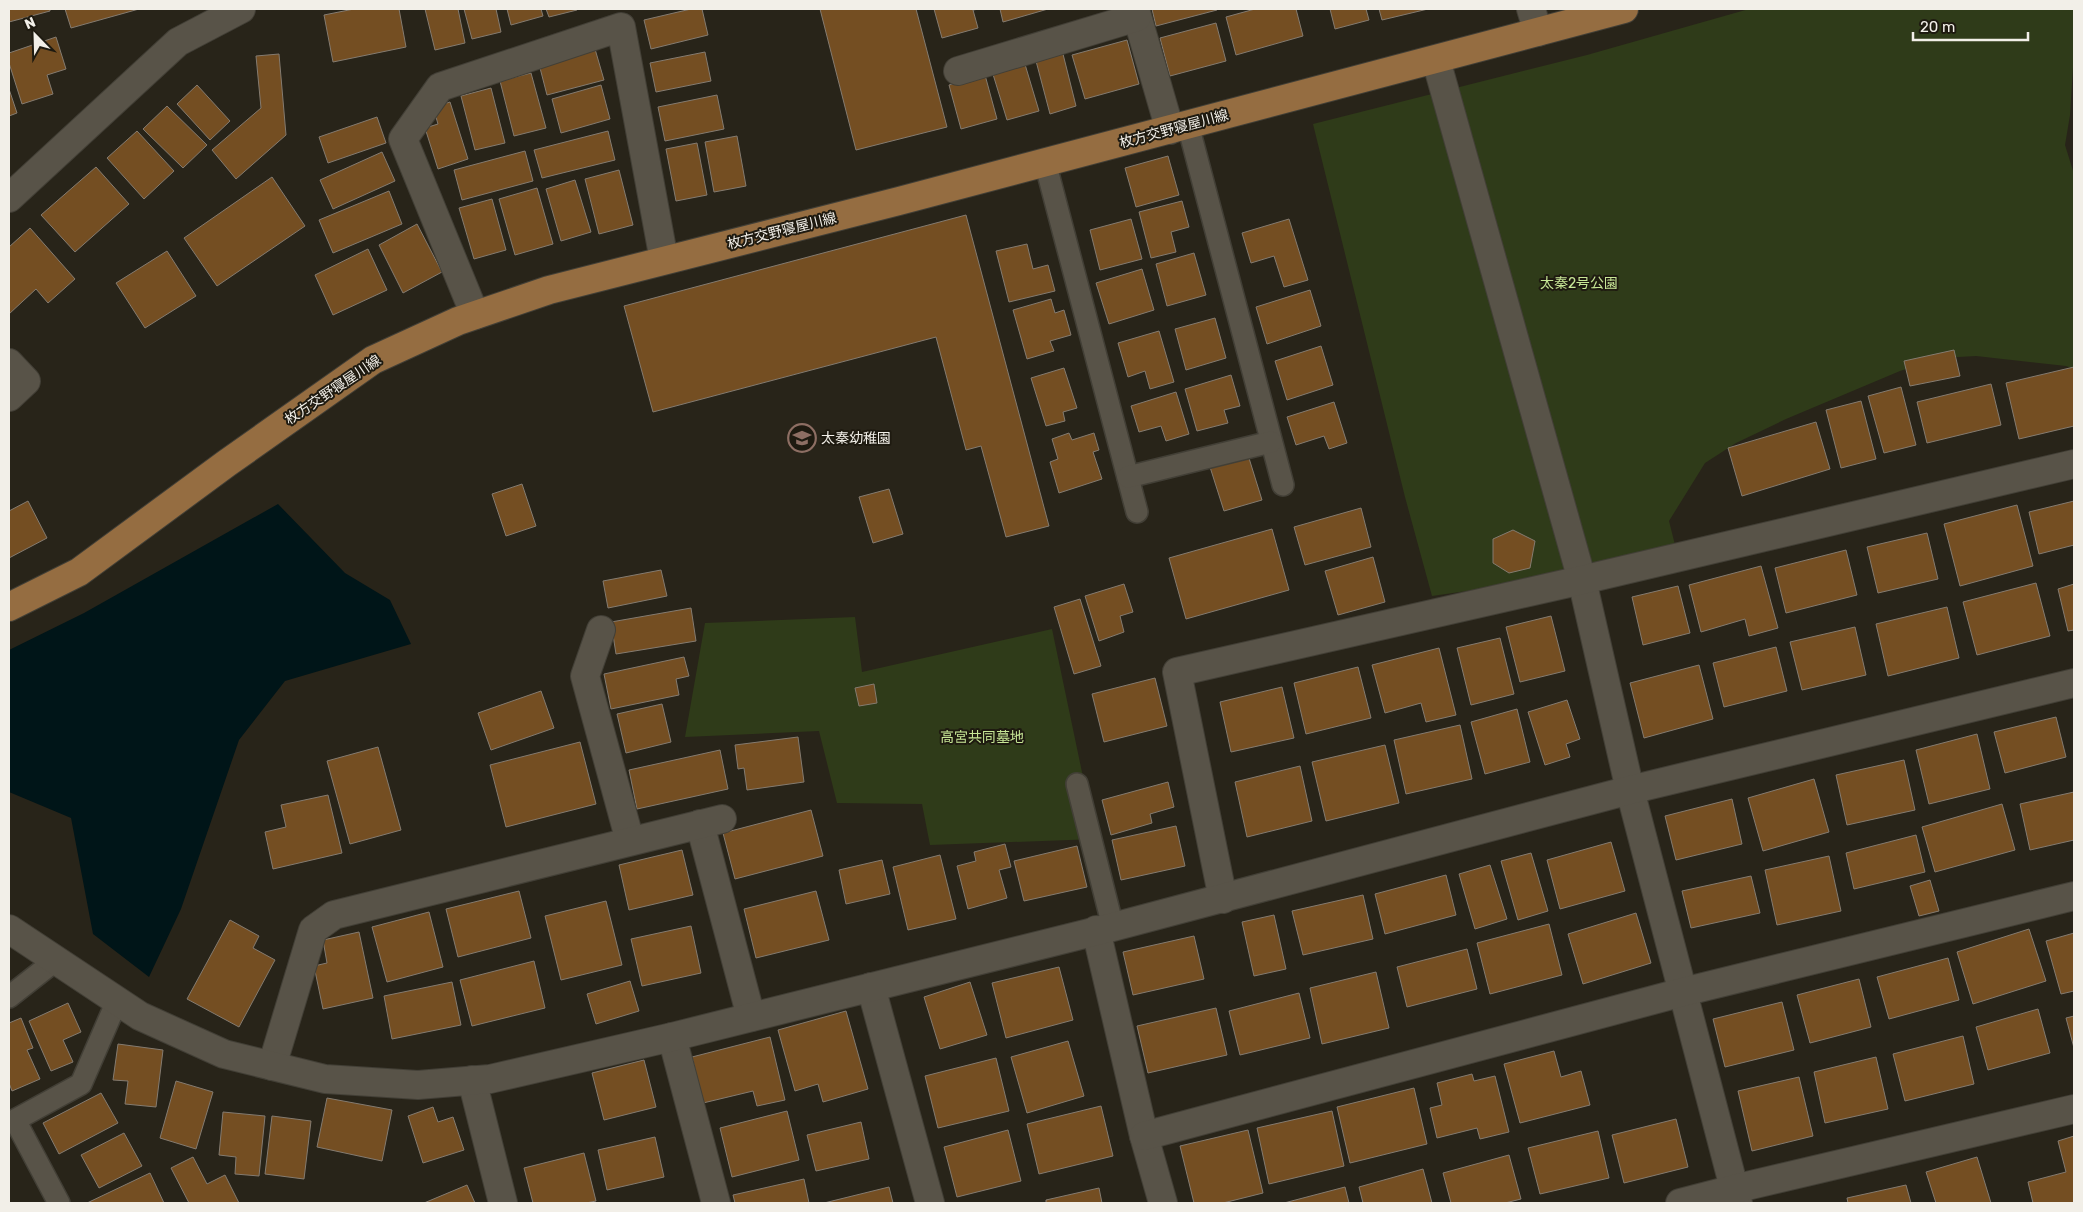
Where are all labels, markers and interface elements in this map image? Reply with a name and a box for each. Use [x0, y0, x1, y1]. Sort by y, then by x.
north arrow [10, 10, 60, 60]
scale bar [1913, 10, 2028, 42]
text: N [22, 14, 38, 33]
text: 20 m [1920, 18, 1955, 36]
street label: 枚方交野寝屋川線 [1118, 106, 1230, 152]
street label: 枚方交野寝屋川線 [726, 209, 838, 253]
park label: 太秦2号公園 [1540, 275, 1618, 292]
street label: 枚方交野寝屋川線 [282, 352, 384, 428]
school or university icon: 太秦幼稚園 [787, 423, 817, 453]
place label: 太秦幼稚園 [821, 430, 891, 447]
park label: 高宮共同墓地 [940, 729, 1024, 746]

